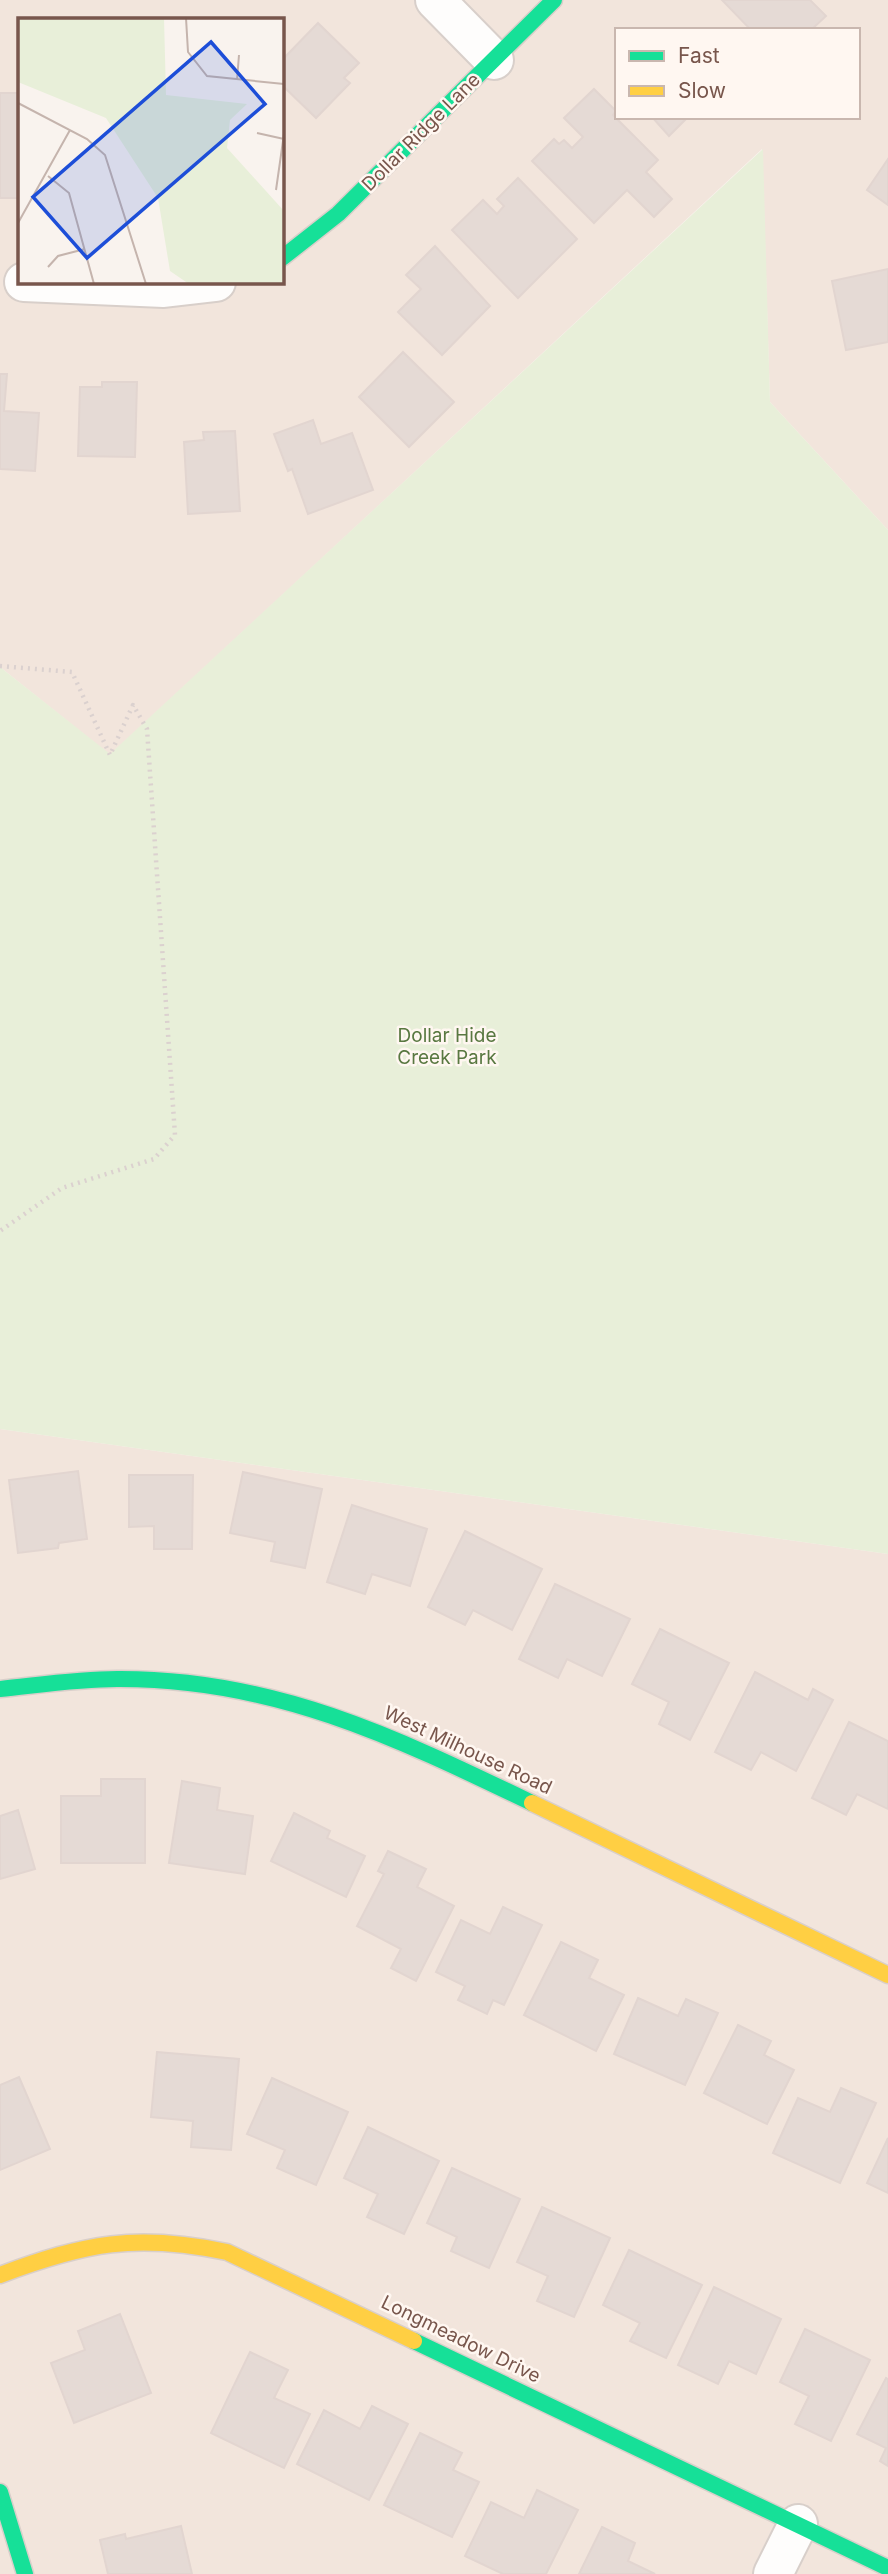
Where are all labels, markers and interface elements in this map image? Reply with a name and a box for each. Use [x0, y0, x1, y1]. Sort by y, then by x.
inset map [18, 18, 284, 284]
legend [615, 28, 860, 119]
text: Fast [678, 43, 720, 68]
street label: Dollar Ridge Lane [357, 68, 485, 196]
text: Slow [678, 78, 726, 103]
park label: Dollar Hide Creek Park [397, 1024, 497, 1069]
street label: West Milhouse Road [380, 1701, 556, 1799]
street label: Longmeadow Drive [378, 2290, 544, 2388]

